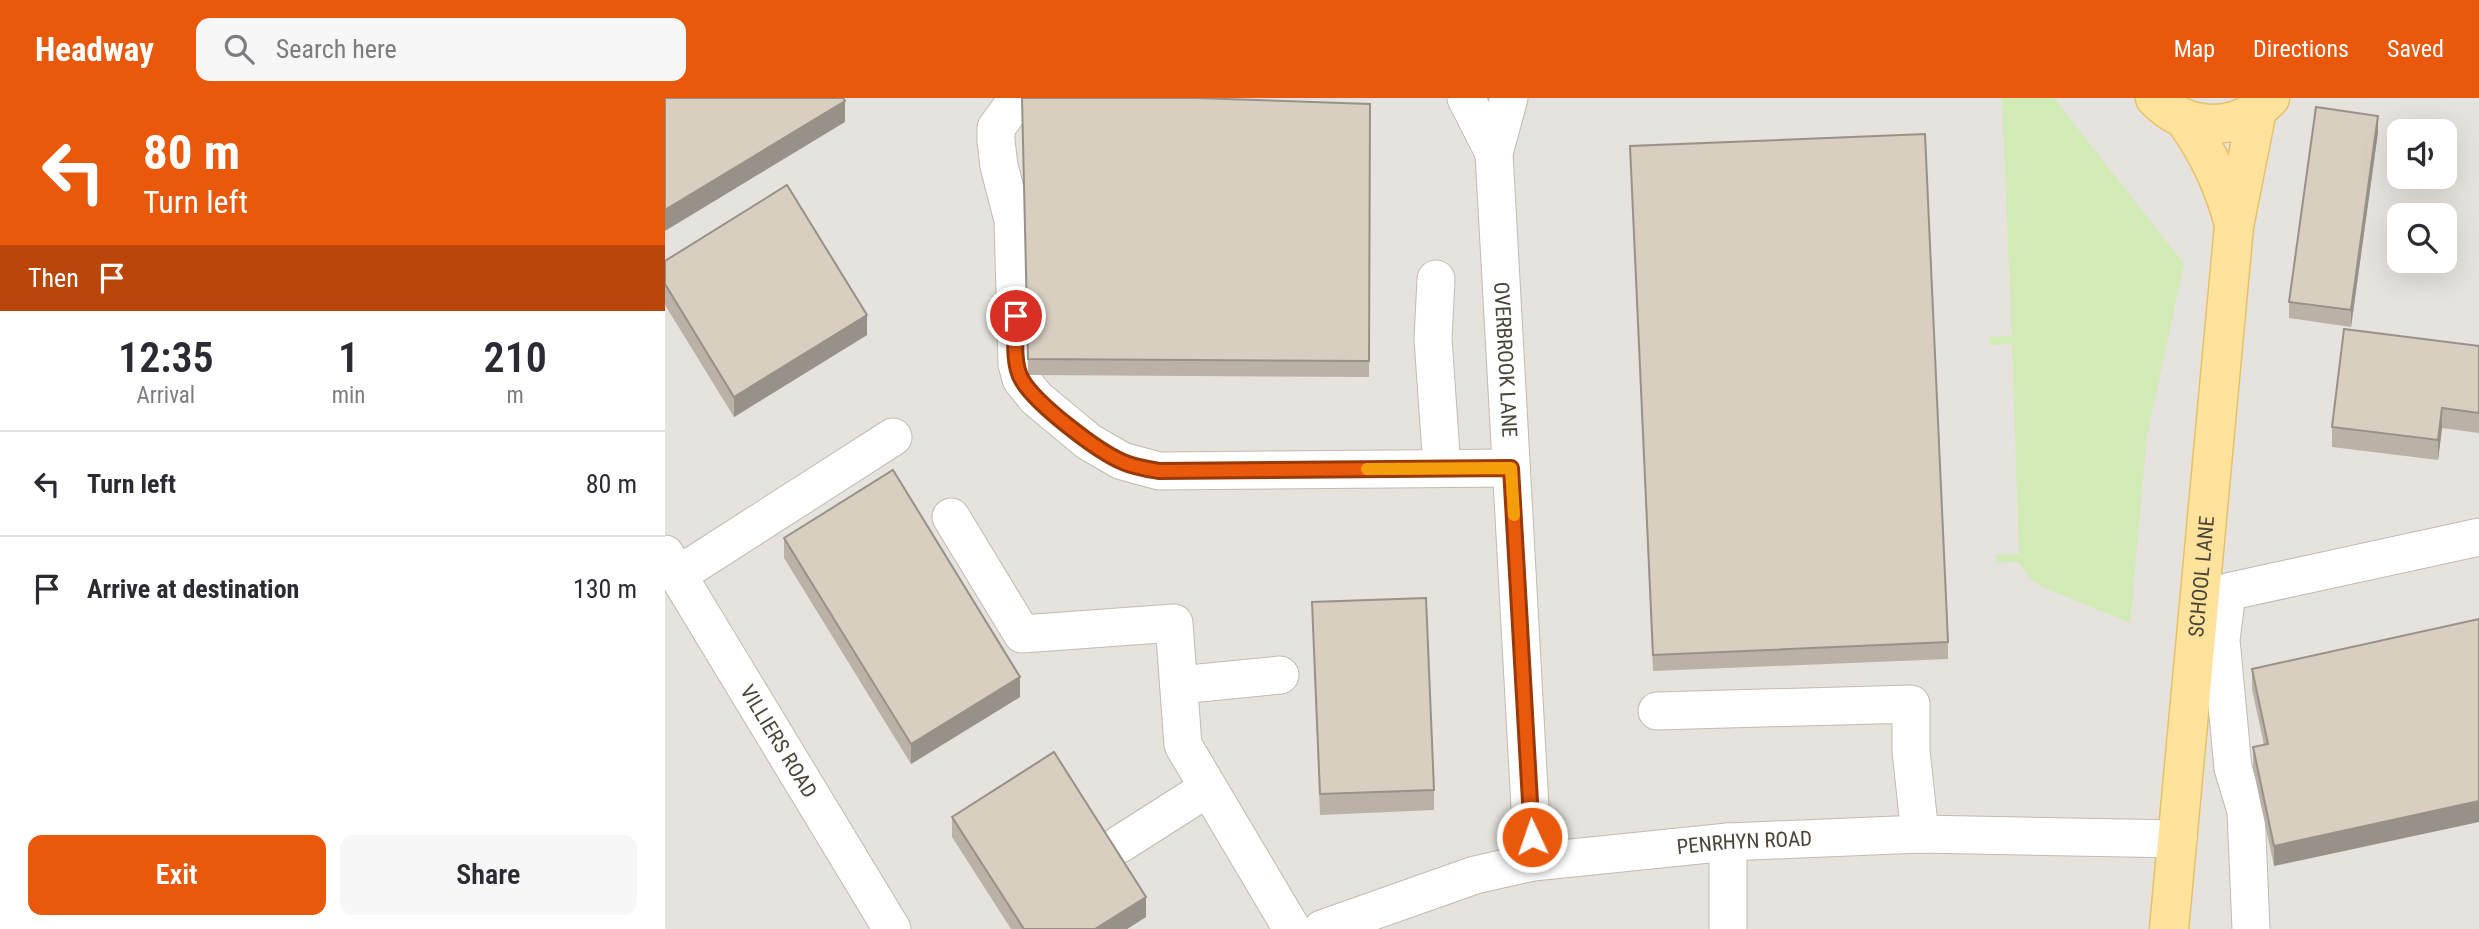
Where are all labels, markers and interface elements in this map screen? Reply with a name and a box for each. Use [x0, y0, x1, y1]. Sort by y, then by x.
search box [196, 18, 686, 81]
text: Headway [35, 30, 154, 69]
icon: search [220, 30, 258, 68]
text: Search here [276, 34, 397, 64]
text: Map [2174, 35, 2215, 63]
text: Directions [2253, 35, 2349, 63]
text: Saved [2387, 35, 2444, 63]
map controls [2387, 119, 2457, 273]
button: sound [2387, 119, 2457, 189]
text: 80 m [143, 124, 240, 181]
icon: left [28, 126, 119, 217]
text: Turn left [143, 183, 248, 221]
button: search [2387, 203, 2457, 273]
icon: arrive [93, 259, 131, 297]
text: Then [28, 263, 79, 293]
street label: OVERBROOK LANE [1489, 281, 1522, 438]
pin [986, 286, 1046, 346]
icon: arrive [997, 297, 1035, 335]
text: 12:35 [118, 333, 214, 382]
text: 1 [338, 333, 359, 382]
text: 210 [484, 333, 547, 382]
text: Arrival [137, 382, 195, 409]
text: min [332, 382, 365, 409]
text: m [507, 382, 524, 409]
icon: left [28, 465, 66, 503]
text: Turn left [87, 469, 176, 499]
text: 80 m [586, 469, 637, 499]
street label: SCHOOL LANE [2184, 515, 2219, 638]
icon: arrive [28, 570, 66, 608]
text: Arrive at destination [87, 574, 299, 604]
text: 130 m [573, 574, 637, 604]
street label: VILLIERS ROAD [735, 681, 822, 802]
position arrow [1495, 800, 1569, 874]
street label: PENRHYN ROAD [1676, 827, 1813, 859]
button: Exit [28, 835, 326, 915]
button: Share [340, 835, 637, 915]

